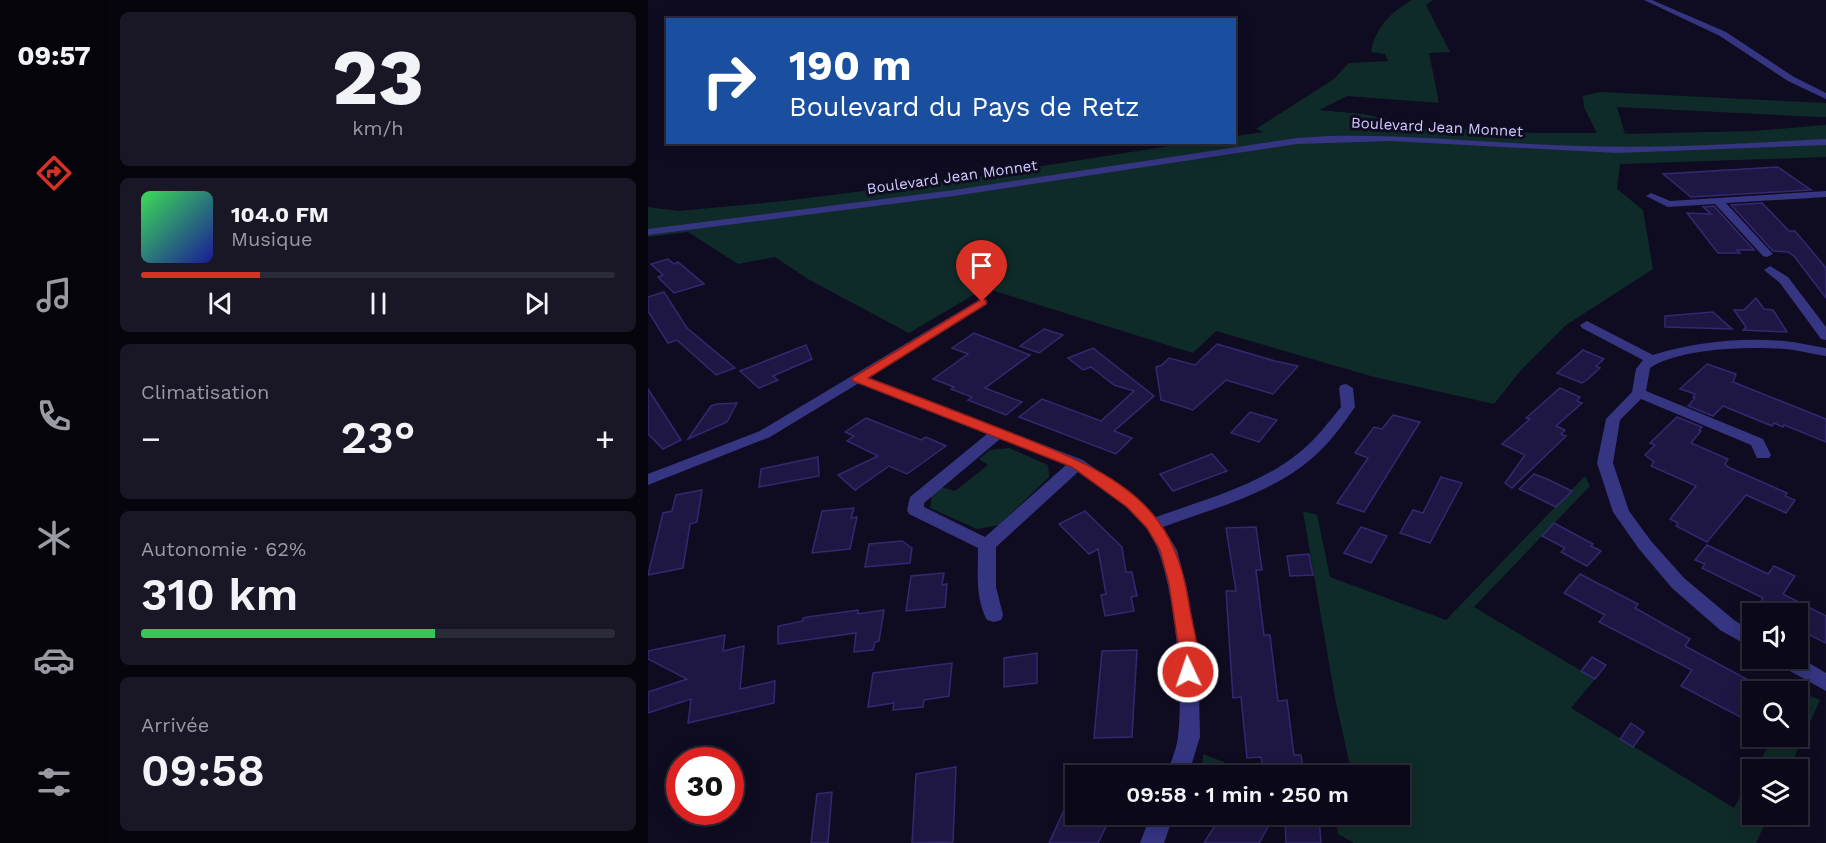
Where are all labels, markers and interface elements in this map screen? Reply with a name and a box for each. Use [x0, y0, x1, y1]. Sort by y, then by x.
text: 23 [332, 31, 424, 123]
text: 09:57 [17, 40, 91, 72]
text: 190 m [789, 41, 912, 90]
icon: right [690, 42, 768, 120]
text: Boulevard du Pays de Retz [789, 91, 1140, 123]
street label: Boulevard Jean Monnet [1351, 114, 1524, 141]
text: km/h [352, 116, 404, 140]
icon: directions [33, 152, 75, 194]
street label: Boulevard Jean Monnet [866, 156, 1039, 198]
text: 104.0 FM [231, 202, 329, 227]
text: Musique [231, 227, 313, 251]
pin [956, 240, 1007, 302]
icon: arrive [965, 249, 998, 282]
icon: music [33, 274, 75, 316]
icon: previous [204, 287, 237, 320]
icon: pause [362, 287, 395, 320]
icon: next [520, 287, 553, 320]
text: Climatisation [141, 380, 269, 404]
icon: phone [33, 395, 75, 437]
text: 23° [341, 411, 415, 464]
text: − [141, 419, 161, 458]
text: + [595, 419, 615, 458]
icon: climate [33, 517, 75, 559]
text: Autonomie · 62% [141, 537, 306, 561]
text: 310 km [141, 568, 298, 621]
map controls [1742, 603, 1808, 825]
button: sound [1742, 603, 1808, 669]
icon: car [33, 639, 75, 681]
position arrow [1156, 640, 1220, 704]
button: search [1742, 681, 1808, 747]
text: Arrivée [141, 713, 209, 737]
text: 09:58 [141, 744, 265, 797]
speed limit sign: 30 [666, 747, 744, 825]
button: layers [1742, 759, 1808, 825]
icon: filters [33, 761, 75, 803]
text: 09:58 · 1 min · 250 m [1126, 782, 1349, 807]

